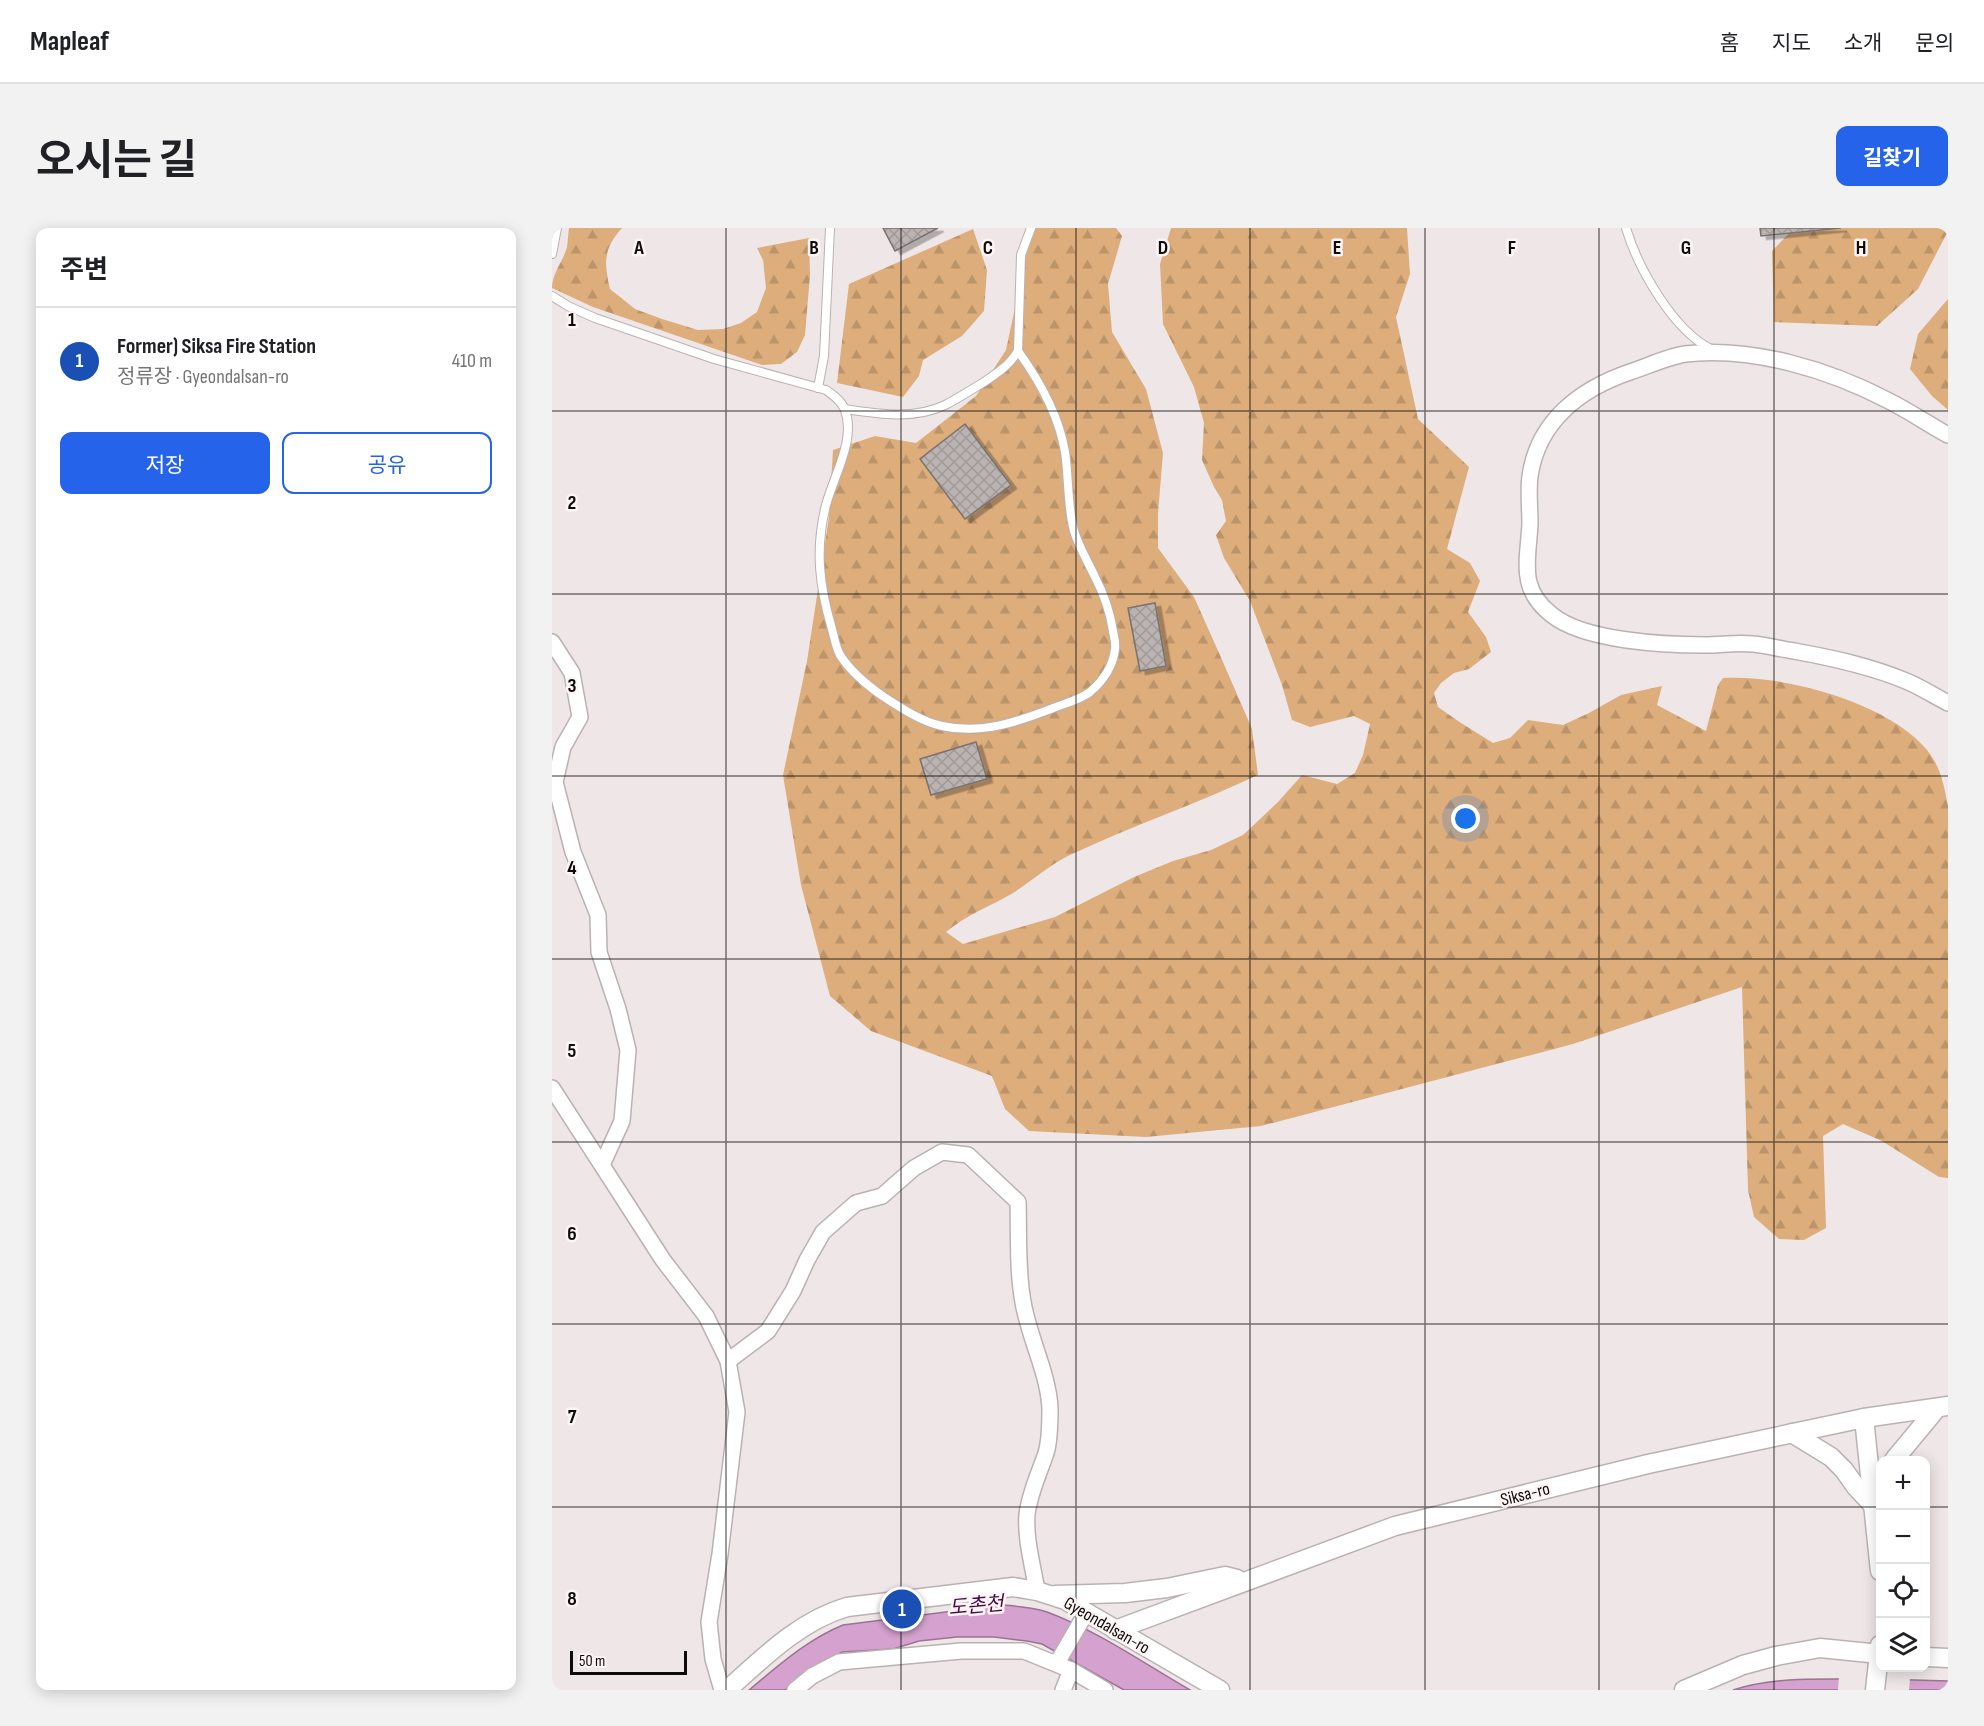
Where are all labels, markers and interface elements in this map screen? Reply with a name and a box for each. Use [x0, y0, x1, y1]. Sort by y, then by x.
text: Mapleaf [30, 25, 109, 58]
text: 홈 [1720, 31, 1739, 56]
text: 지도 [1772, 31, 1811, 56]
text: 소개 [1844, 31, 1882, 56]
text: 문의 [1915, 31, 1954, 56]
button: 길찾기 [1836, 126, 1948, 186]
text: 오시는 길 [36, 136, 197, 187]
text: A [633, 236, 644, 260]
text: B [809, 236, 819, 260]
text: C [983, 236, 993, 260]
text: D [1158, 236, 1168, 260]
text: E [1333, 236, 1341, 260]
text: F [1508, 236, 1516, 260]
text: G [1681, 236, 1691, 260]
text: H [1856, 236, 1866, 260]
text: 주변 [60, 255, 108, 286]
text: 1 [568, 308, 576, 332]
text: Former) Siksa Fire Station [117, 333, 316, 360]
text: 1 [76, 349, 83, 373]
text: 410 m [452, 349, 492, 373]
text: 정류장 · Gyeondalsan-ro [117, 365, 289, 389]
button: 저장 [60, 432, 270, 494]
button: 공유 [282, 432, 492, 494]
text: 2 [568, 491, 576, 515]
text: 3 [568, 674, 577, 698]
your location [1451, 804, 1480, 833]
text: 4 [567, 856, 577, 880]
text: 5 [568, 1039, 577, 1063]
text: 6 [567, 1222, 577, 1246]
text: 7 [568, 1405, 577, 1429]
map controls [1876, 1456, 1930, 1672]
button: + [1876, 1456, 1930, 1510]
street label: Siksa-ro [1498, 1478, 1552, 1511]
button: − [1876, 1510, 1930, 1564]
button: locate [1876, 1564, 1930, 1618]
pin: 1 [882, 1586, 922, 1632]
text: 8 [567, 1587, 577, 1611]
water label: 도촌천 [948, 1591, 1007, 1620]
street label: Gyeondalsan-ro [1060, 1592, 1153, 1658]
button: layers [1876, 1618, 1930, 1672]
scale bar [570, 1648, 687, 1676]
text: 50 m [579, 1652, 605, 1671]

